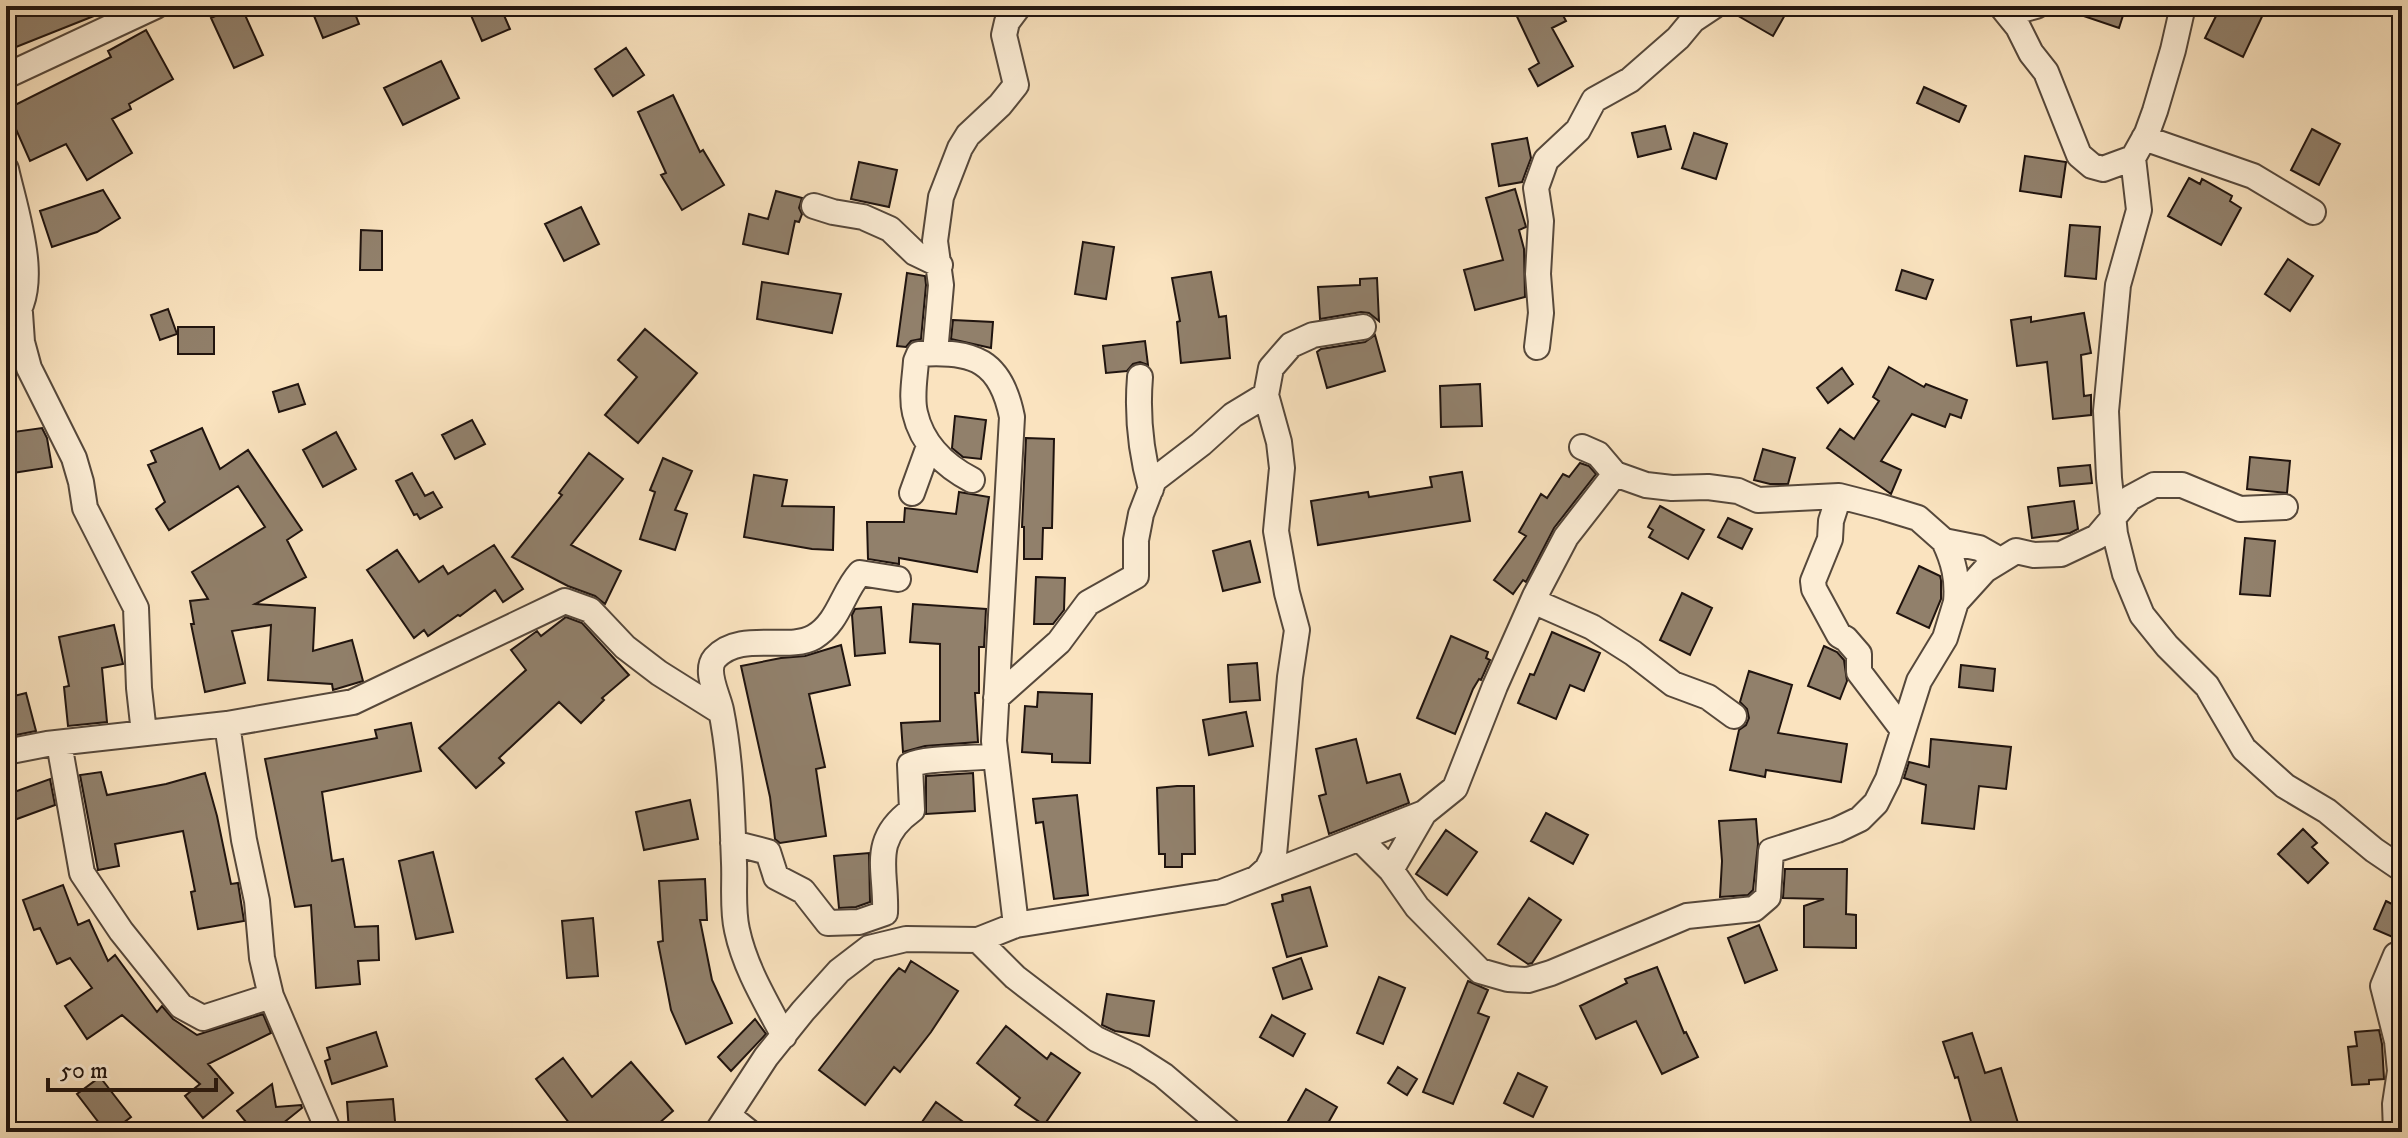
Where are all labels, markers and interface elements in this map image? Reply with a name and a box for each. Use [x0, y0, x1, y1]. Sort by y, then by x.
scale bar [48, 1042, 216, 1092]
text: 50 m [60, 1056, 108, 1086]

